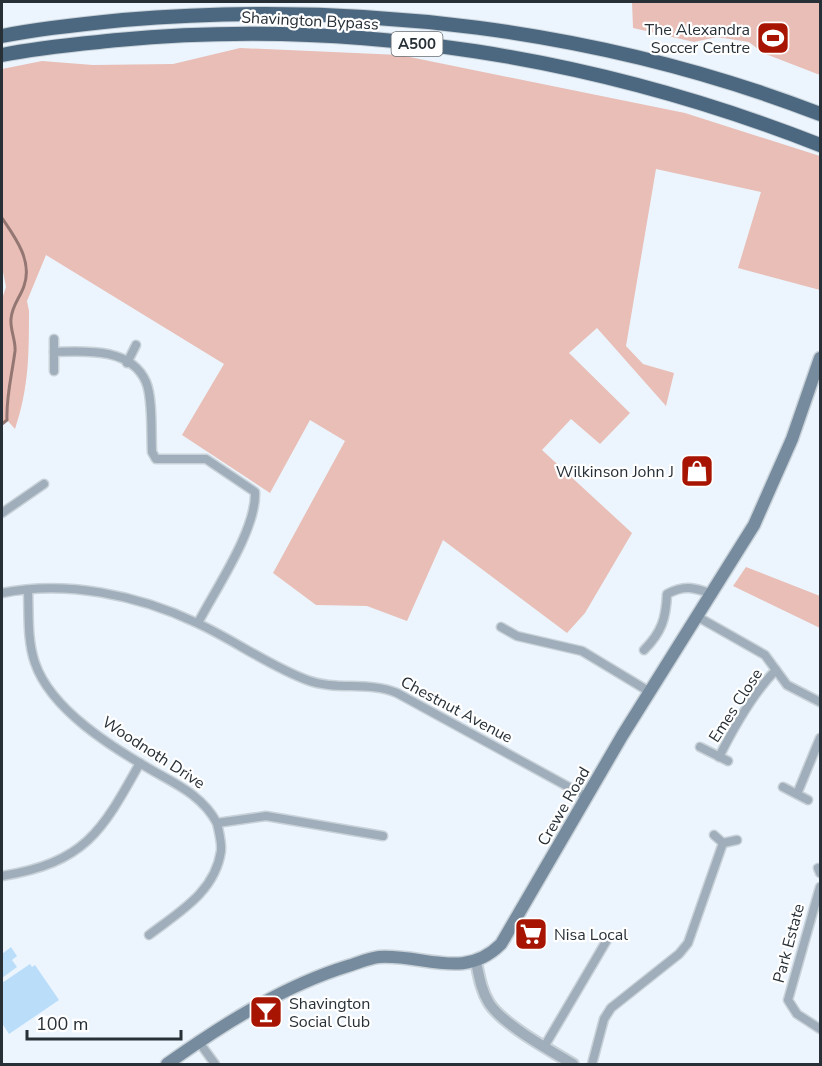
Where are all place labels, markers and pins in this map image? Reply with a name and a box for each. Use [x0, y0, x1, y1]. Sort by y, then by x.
place label: The Alexandra Soccer Centre [645, 19, 750, 59]
sports icon: The Alexandra Soccer Centre [755, 20, 791, 56]
shop icon: Wilkinson John J [679, 453, 715, 489]
place label: Wilkinson John J [556, 461, 674, 483]
supermarket icon: Nisa Local [513, 916, 549, 952]
place label: Nisa Local [554, 924, 628, 946]
place label: Shavington Social Club [289, 993, 370, 1033]
bar icon: Shavington Social Club [248, 994, 284, 1030]

